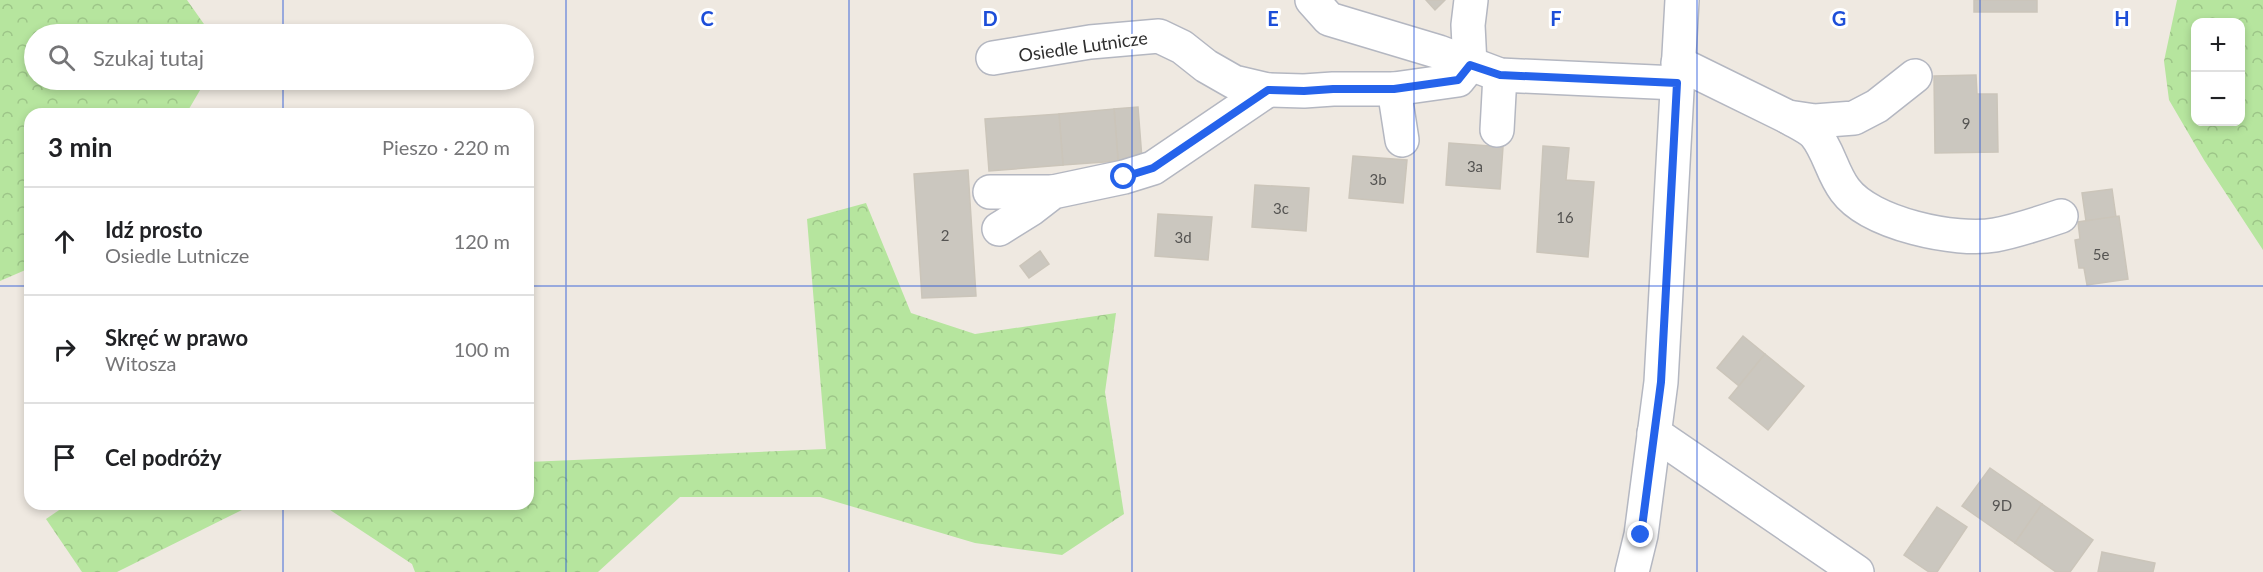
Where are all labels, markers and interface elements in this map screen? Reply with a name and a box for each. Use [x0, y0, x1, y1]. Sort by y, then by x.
text: C [700, 6, 714, 30]
text: D [982, 6, 998, 30]
text: E [1267, 6, 1279, 30]
text: F [1550, 6, 1562, 30]
text: G [1832, 6, 1846, 30]
text: H [2114, 6, 2130, 30]
map controls [2191, 18, 2245, 126]
button: + [2191, 18, 2245, 72]
search box [24, 24, 534, 90]
street label: Osiedle Lutnicze [1017, 26, 1149, 66]
icon: search [45, 41, 78, 74]
text: Szukaj tutaj [93, 44, 204, 71]
button: − [2191, 72, 2245, 126]
house number: 9 [1962, 114, 1970, 132]
text: 3 min [48, 131, 112, 163]
text: Pieszo · 220 m [382, 135, 510, 159]
house number: 3a [1467, 157, 1483, 175]
route start [1110, 163, 1136, 189]
house number: 3b [1369, 170, 1387, 188]
house number: 3c [1273, 199, 1289, 217]
house number: 16 [1556, 208, 1574, 226]
text: Idź prosto [105, 216, 203, 243]
icon: ahead [48, 225, 81, 258]
house number: 2 [941, 226, 949, 244]
house number: 3d [1174, 228, 1192, 246]
text: 120 m [454, 229, 510, 253]
text: Osiedle Lutnicze [105, 243, 249, 267]
house number: 5e [2093, 245, 2109, 263]
text: Skręć w prawo [105, 324, 248, 351]
icon: right [48, 333, 81, 366]
text: 100 m [454, 337, 510, 361]
text: Witosza [105, 351, 177, 375]
icon: arrive [48, 441, 81, 474]
text: Cel podróży [105, 444, 222, 471]
house number: 9D [1992, 496, 2012, 514]
route end [1627, 521, 1653, 547]

